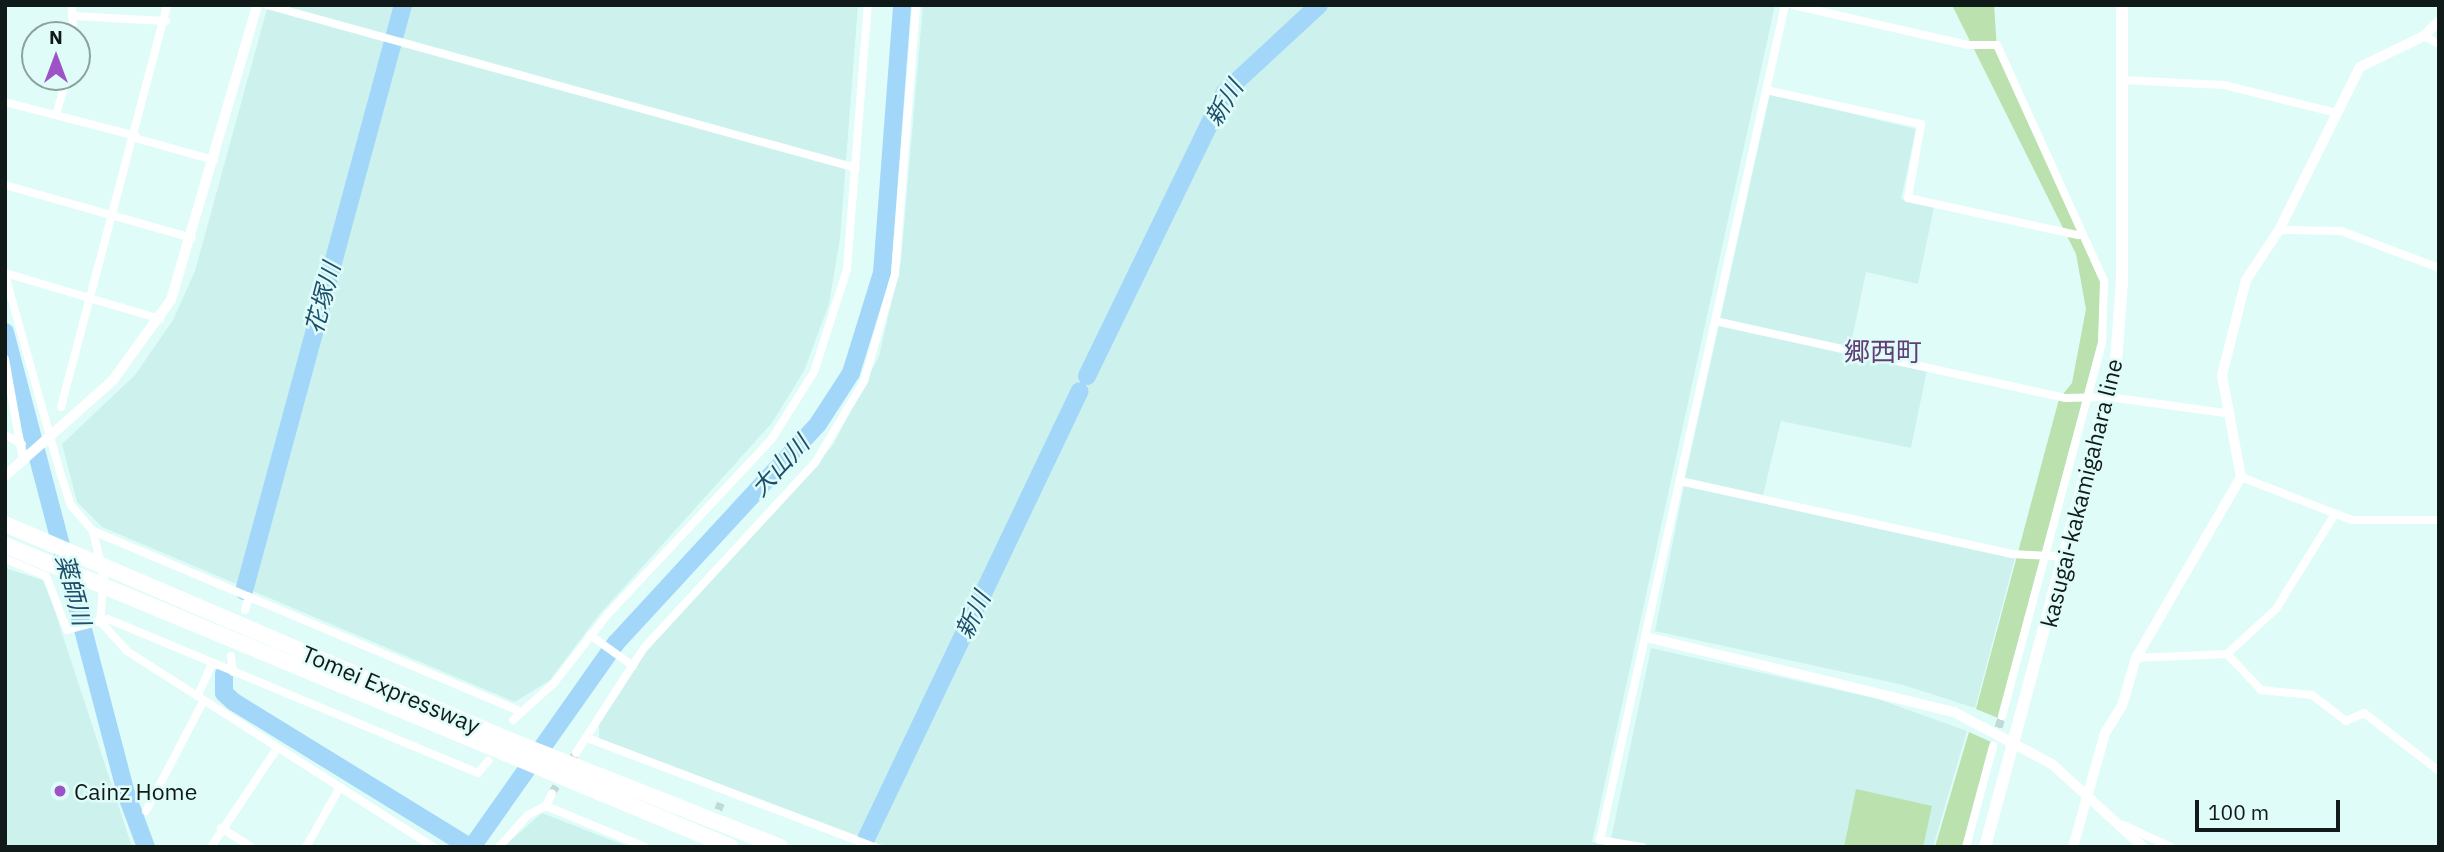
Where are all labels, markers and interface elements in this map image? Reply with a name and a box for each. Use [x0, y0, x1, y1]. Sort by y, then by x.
north arrow [21, 21, 91, 91]
text: N [49, 25, 63, 49]
water label: 新川 [1199, 75, 1249, 131]
water label: 花塚川 [300, 259, 346, 337]
district label: 郷西町 [1844, 336, 1922, 368]
street label: kasugai-kakamigahara line [2034, 356, 2128, 630]
water label: 大山川 [745, 430, 815, 502]
water label: 薬師川 [50, 551, 96, 629]
water label: 新川 [950, 587, 996, 643]
street label: Tomei Expressway [298, 639, 484, 739]
place label: Cainz Home [74, 777, 197, 805]
marker: Cainz Home [52, 783, 68, 799]
scale bar [2199, 786, 2344, 830]
text: 100 m [2208, 798, 2269, 826]

